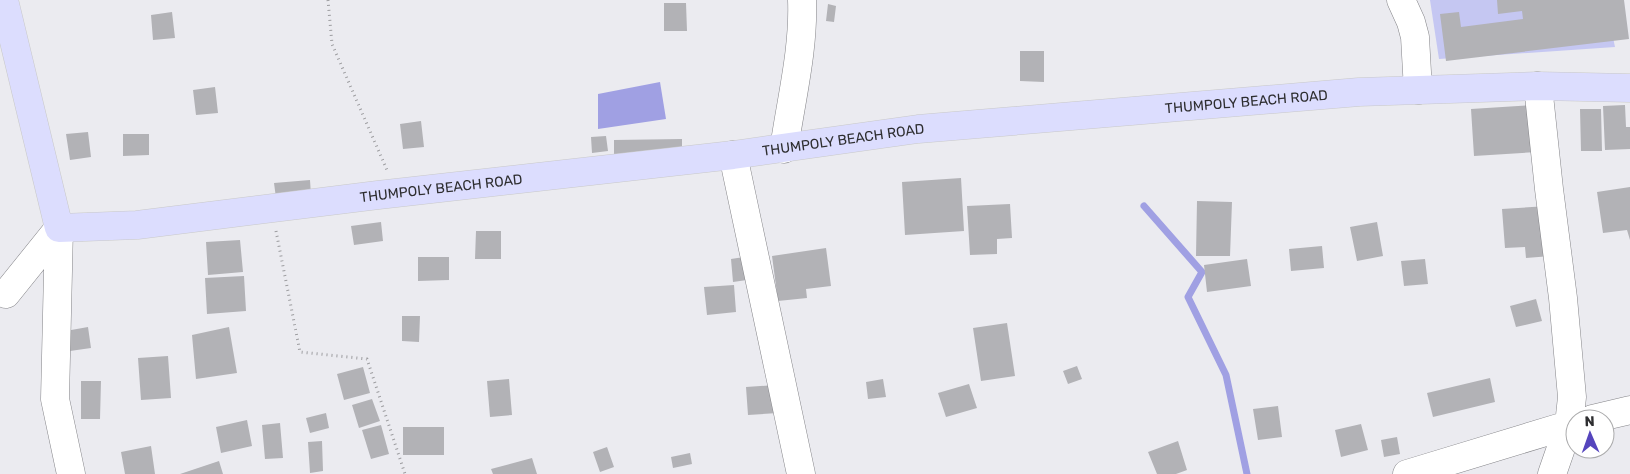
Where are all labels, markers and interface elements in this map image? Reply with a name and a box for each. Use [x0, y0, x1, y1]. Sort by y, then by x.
street label: THUMPOLY BEACH ROAD [1164, 86, 1328, 117]
street label: THUMPOLY BEACH ROAD [761, 120, 925, 159]
street label: THUMPOLY BEACH ROAD [359, 170, 523, 206]
north arrow [1565, 409, 1615, 459]
text: N [1584, 413, 1595, 430]

